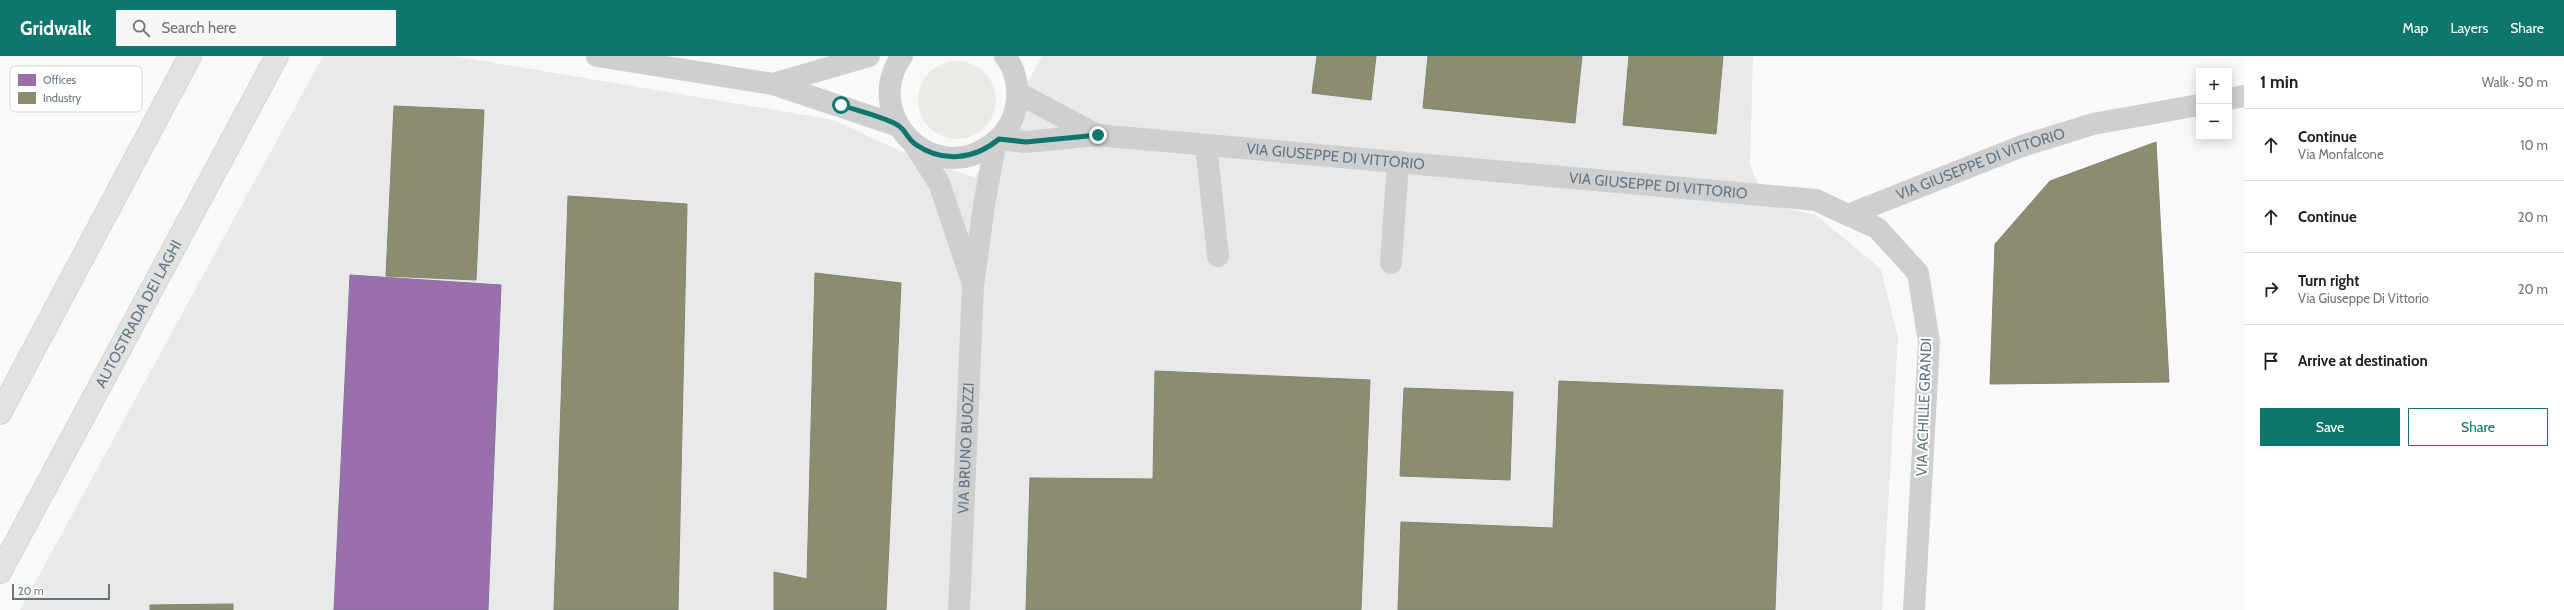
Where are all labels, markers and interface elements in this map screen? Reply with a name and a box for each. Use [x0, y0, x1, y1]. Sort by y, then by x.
search box [116, 10, 396, 46]
text: Gridwalk [20, 17, 92, 40]
icon: search [130, 17, 152, 39]
text: Search here [162, 19, 236, 37]
text: Map [2403, 19, 2428, 37]
text: Layers [2450, 19, 2488, 37]
text: Share [2510, 19, 2544, 37]
legend [10, 66, 142, 112]
map controls [2196, 68, 2232, 140]
button: + [2196, 68, 2232, 104]
text: 1 min [2260, 72, 2298, 92]
text: Offices [43, 73, 77, 87]
text: Walk · 50 m [2482, 74, 2548, 90]
text: Industry [43, 91, 81, 105]
route start [832, 96, 850, 114]
button: − [2196, 104, 2232, 140]
street label: VIA GIUSEPPE DI VITTORIO [1894, 124, 2067, 204]
route end [1089, 126, 1107, 144]
text: Continue [2298, 128, 2357, 146]
icon: ahead [2260, 134, 2282, 156]
text: 10 m [2520, 137, 2548, 153]
street label: VIA GIUSEPPE DI VITTORIO [1246, 140, 1426, 174]
text: Via Monfalcone [2298, 146, 2384, 162]
street label: VIA GIUSEPPE DI VITTORIO [1568, 169, 1748, 203]
icon: ahead [2260, 206, 2282, 228]
text: Continue [2298, 208, 2357, 226]
text: 20 m [2518, 209, 2548, 225]
street label: AUTOSTRADA DEI LAGHI [92, 237, 186, 391]
text: Turn right [2298, 272, 2359, 290]
icon: right [2260, 278, 2282, 300]
text: 20 m [2518, 281, 2548, 297]
text: Via Giuseppe Di Vittorio [2298, 290, 2429, 306]
street label: VIA ACHILLE GRANDI [1913, 337, 1935, 477]
icon: arrive [2260, 350, 2282, 372]
text: Arrive at destination [2298, 352, 2428, 370]
street label: VIA BRUNO BUOZZI [954, 382, 978, 514]
button: Save [2260, 408, 2400, 446]
button: Share [2408, 408, 2548, 446]
scale bar [12, 582, 110, 601]
text: 20 m [18, 584, 44, 598]

